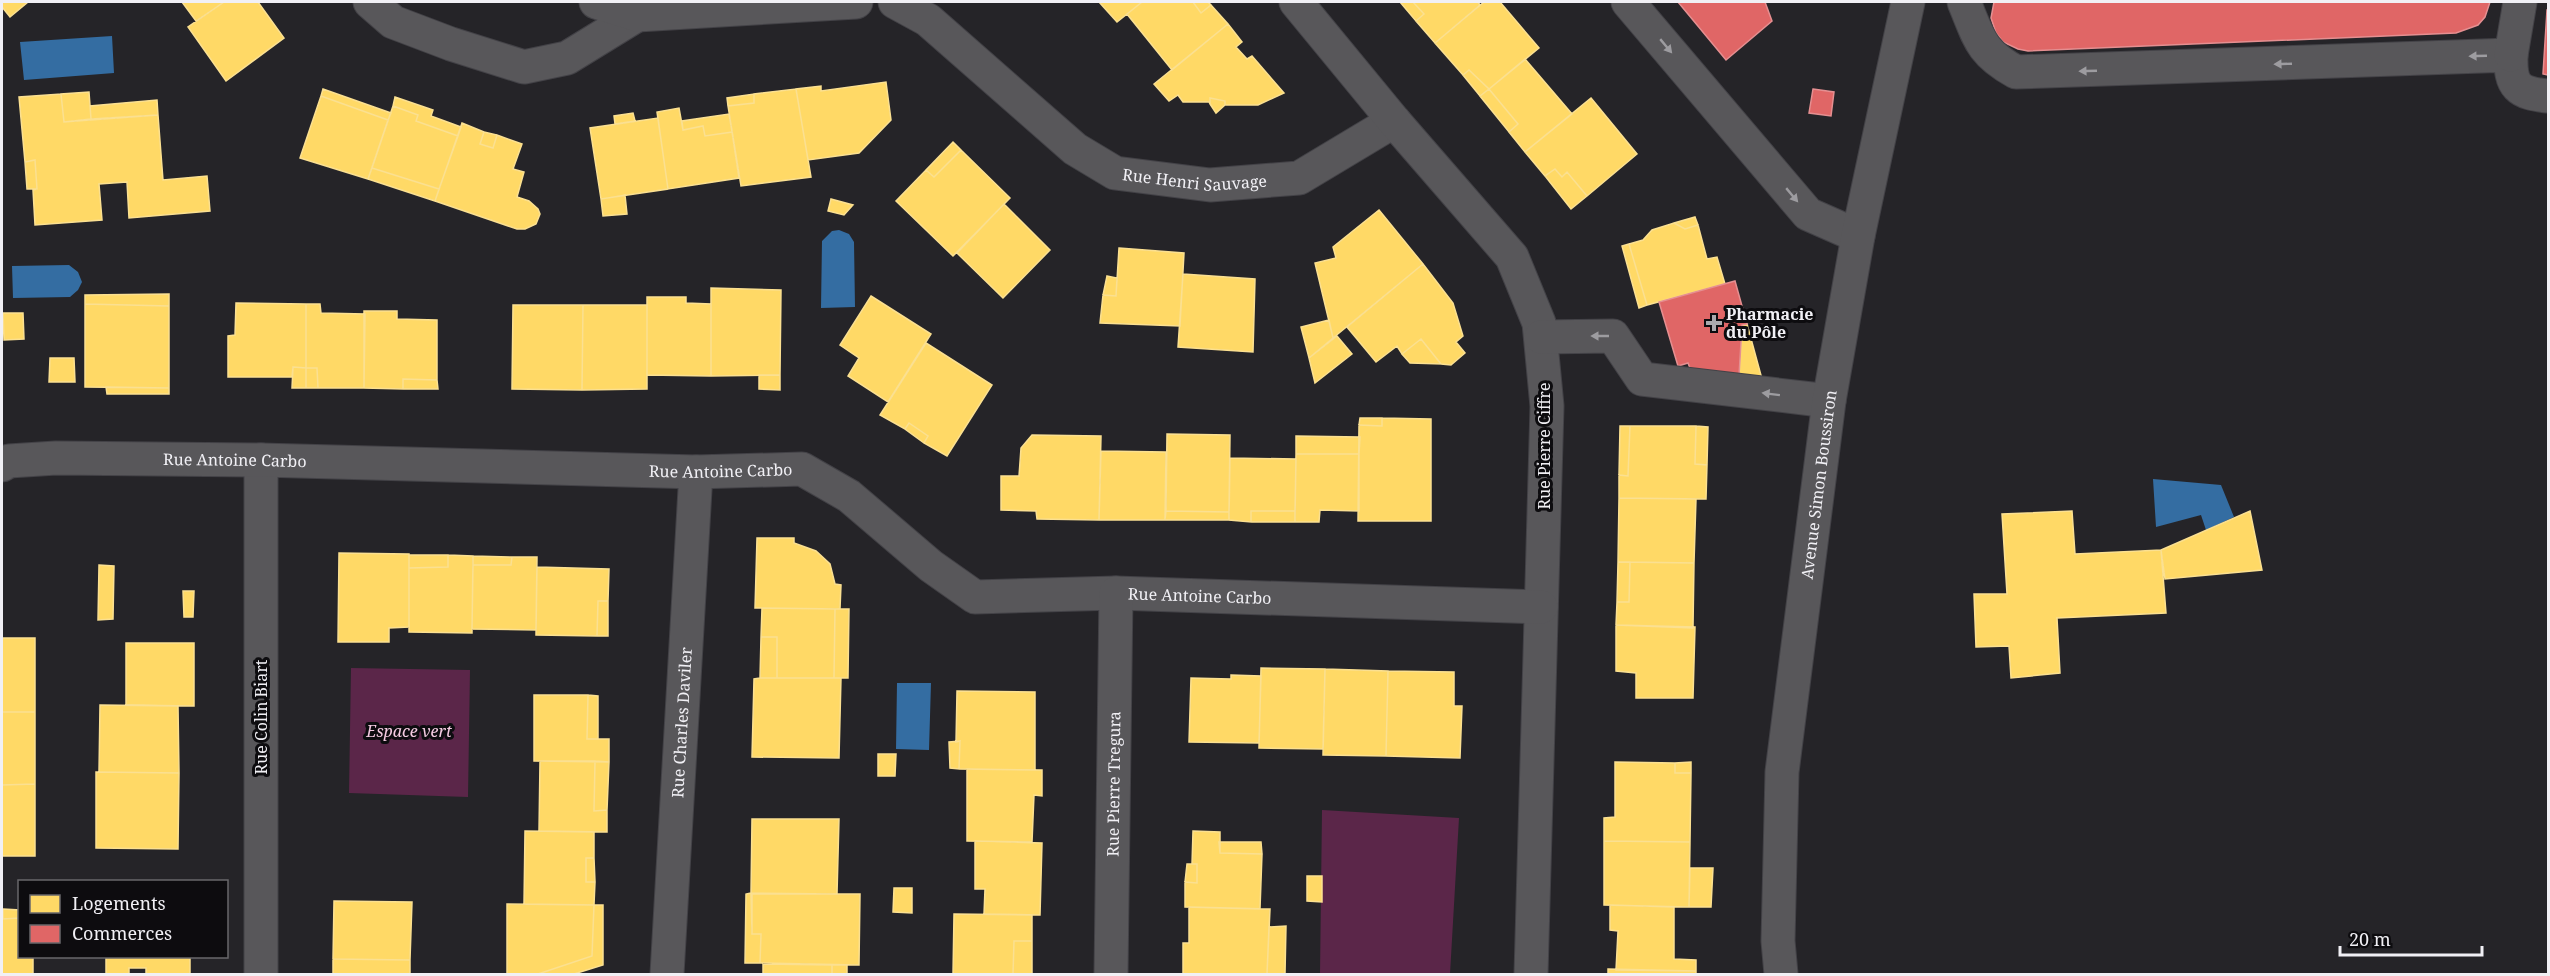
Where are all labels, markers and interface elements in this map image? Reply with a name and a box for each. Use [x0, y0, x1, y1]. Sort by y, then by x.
one-way arrow [1659, 38, 1672, 53]
one-way arrow [2468, 52, 2487, 61]
one-way arrow [2273, 59, 2292, 68]
one-way arrow [2079, 67, 2098, 76]
street label: Rue Henri Sauvage [1121, 163, 1268, 196]
one-way arrow [1785, 187, 1798, 202]
place label: Pharmacie du Pôle [1726, 303, 1813, 343]
marker: Pharmacie du Pôle [1707, 316, 1721, 330]
one-way arrow [1591, 331, 1610, 341]
street label: Rue Pierre Ciffre [1533, 383, 1555, 509]
street label: Avenue Simon Boussiron [1796, 388, 1842, 580]
one-way arrow [1762, 389, 1781, 399]
street label: Rue Antoine Carbo [163, 448, 307, 472]
street label: Rue Antoine Carbo [649, 458, 793, 483]
street label: Rue Antoine Carbo [1128, 582, 1272, 609]
street label: Rue Charles Daviler [666, 646, 697, 798]
street label: Rue Colin Biart [250, 659, 272, 774]
street label: Rue Pierre Tregura [1102, 711, 1125, 857]
park label: Espace vert [365, 720, 452, 742]
legend [18, 880, 228, 958]
text: Logements [72, 891, 166, 915]
scale bar [2340, 919, 2482, 957]
text: Commerces [72, 921, 172, 945]
text: 20 m [2349, 927, 2391, 951]

